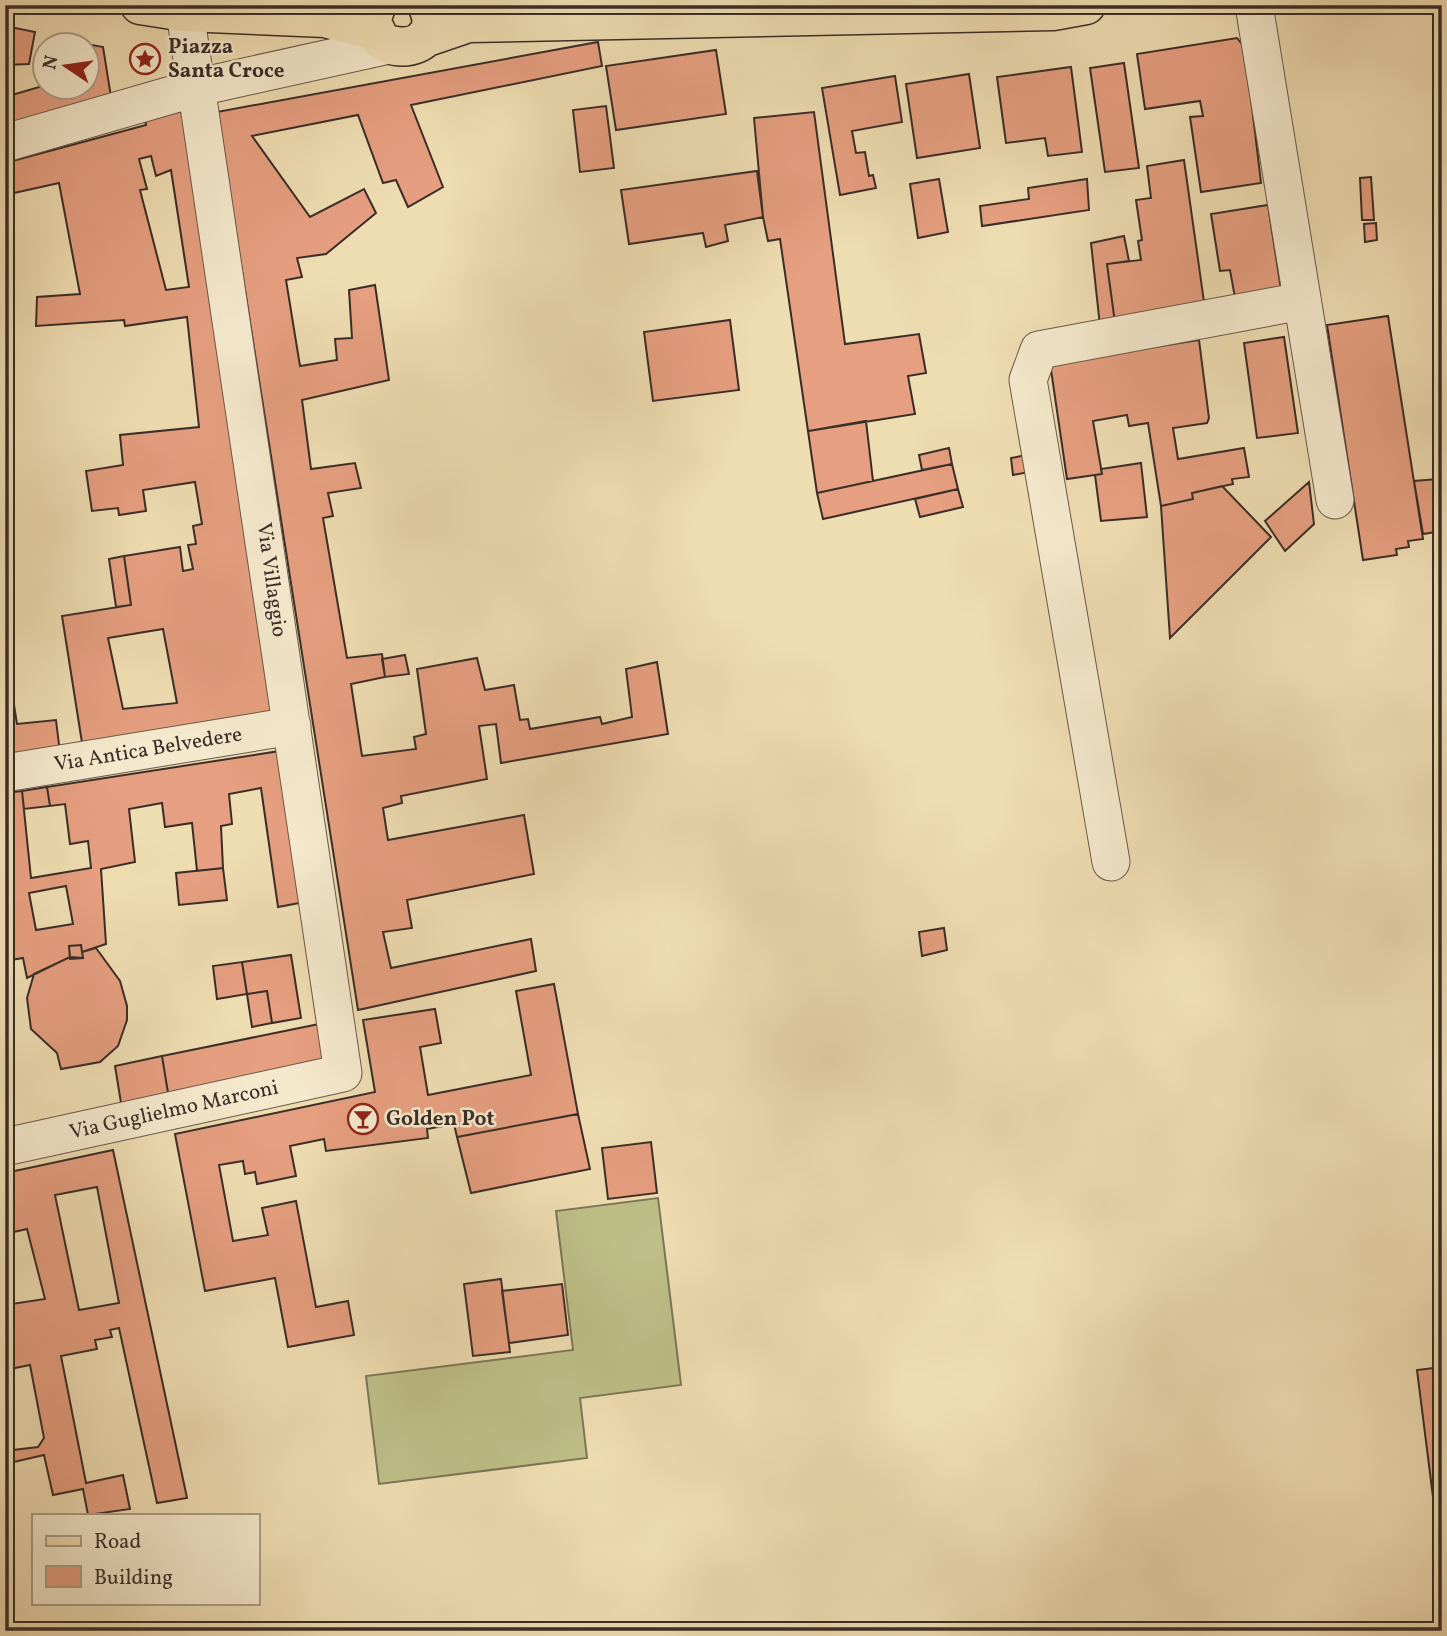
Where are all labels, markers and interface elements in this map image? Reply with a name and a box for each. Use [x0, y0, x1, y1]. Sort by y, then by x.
north arrow [32, 32, 102, 102]
place label: Piazza Santa Croce [168, 33, 284, 86]
place icon: Piazza Santa Croce [128, 42, 162, 76]
text: N [37, 53, 66, 72]
street label: Via Villaggio [249, 521, 293, 639]
street label: Via Antica Belvedere [52, 720, 244, 779]
street label: Via Guglielmo Marconi [67, 1073, 281, 1147]
bar icon: Golden Pot [346, 1102, 380, 1136]
place label: Golden Pot [386, 1105, 495, 1134]
legend [32, 1514, 259, 1604]
text: Road [94, 1528, 141, 1557]
text: Building [94, 1564, 173, 1593]

